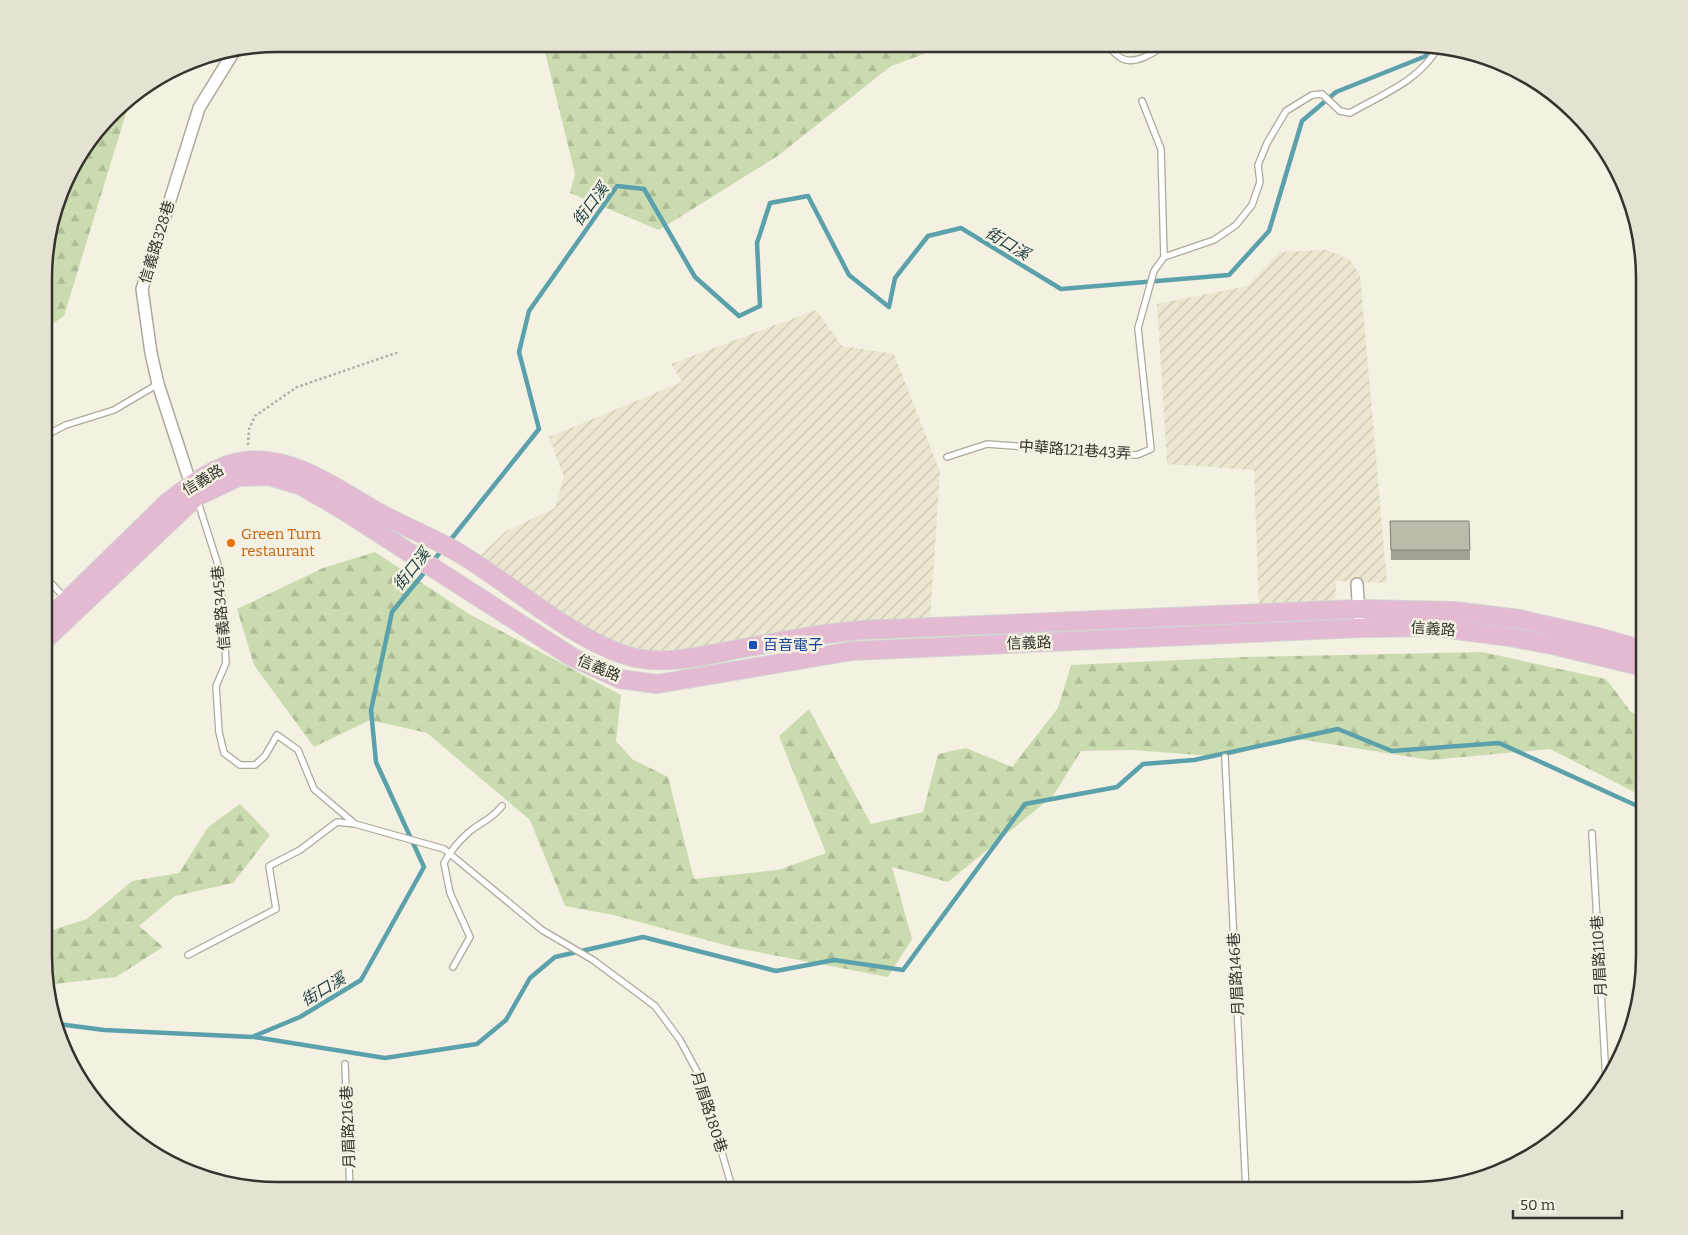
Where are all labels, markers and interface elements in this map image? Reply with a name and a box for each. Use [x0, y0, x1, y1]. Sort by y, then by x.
water label: 街口溪 [568, 178, 614, 229]
street label: 信義路328巷 [136, 198, 178, 286]
water label: 街口溪 [982, 223, 1035, 265]
street label: 中華路121巷43弄 [1018, 437, 1132, 463]
street label: 信義路 [179, 461, 227, 499]
place label: Green Turn restaurant [241, 525, 321, 560]
marker: Green Turn restaurant [225, 537, 237, 549]
water label: 街口溪 [389, 543, 435, 594]
street label: 信義路345巷 [208, 565, 234, 651]
street label: 信義路 [1410, 618, 1456, 640]
street label: 信義路 [1006, 633, 1052, 653]
place label: 百音電子 [763, 636, 823, 654]
marker: 百音電子 [747, 639, 759, 651]
street label: 信義路 [575, 651, 623, 685]
street label: 月眉路110巷 [1588, 915, 1610, 997]
street label: 月眉路146巷 [1225, 932, 1247, 1016]
water label: 街口溪 [298, 968, 350, 1010]
street label: 月眉路180巷 [687, 1069, 731, 1155]
street label: 月眉路216巷 [338, 1085, 358, 1169]
scale bar [1513, 1188, 1622, 1220]
text: 50 m [1520, 1196, 1556, 1214]

